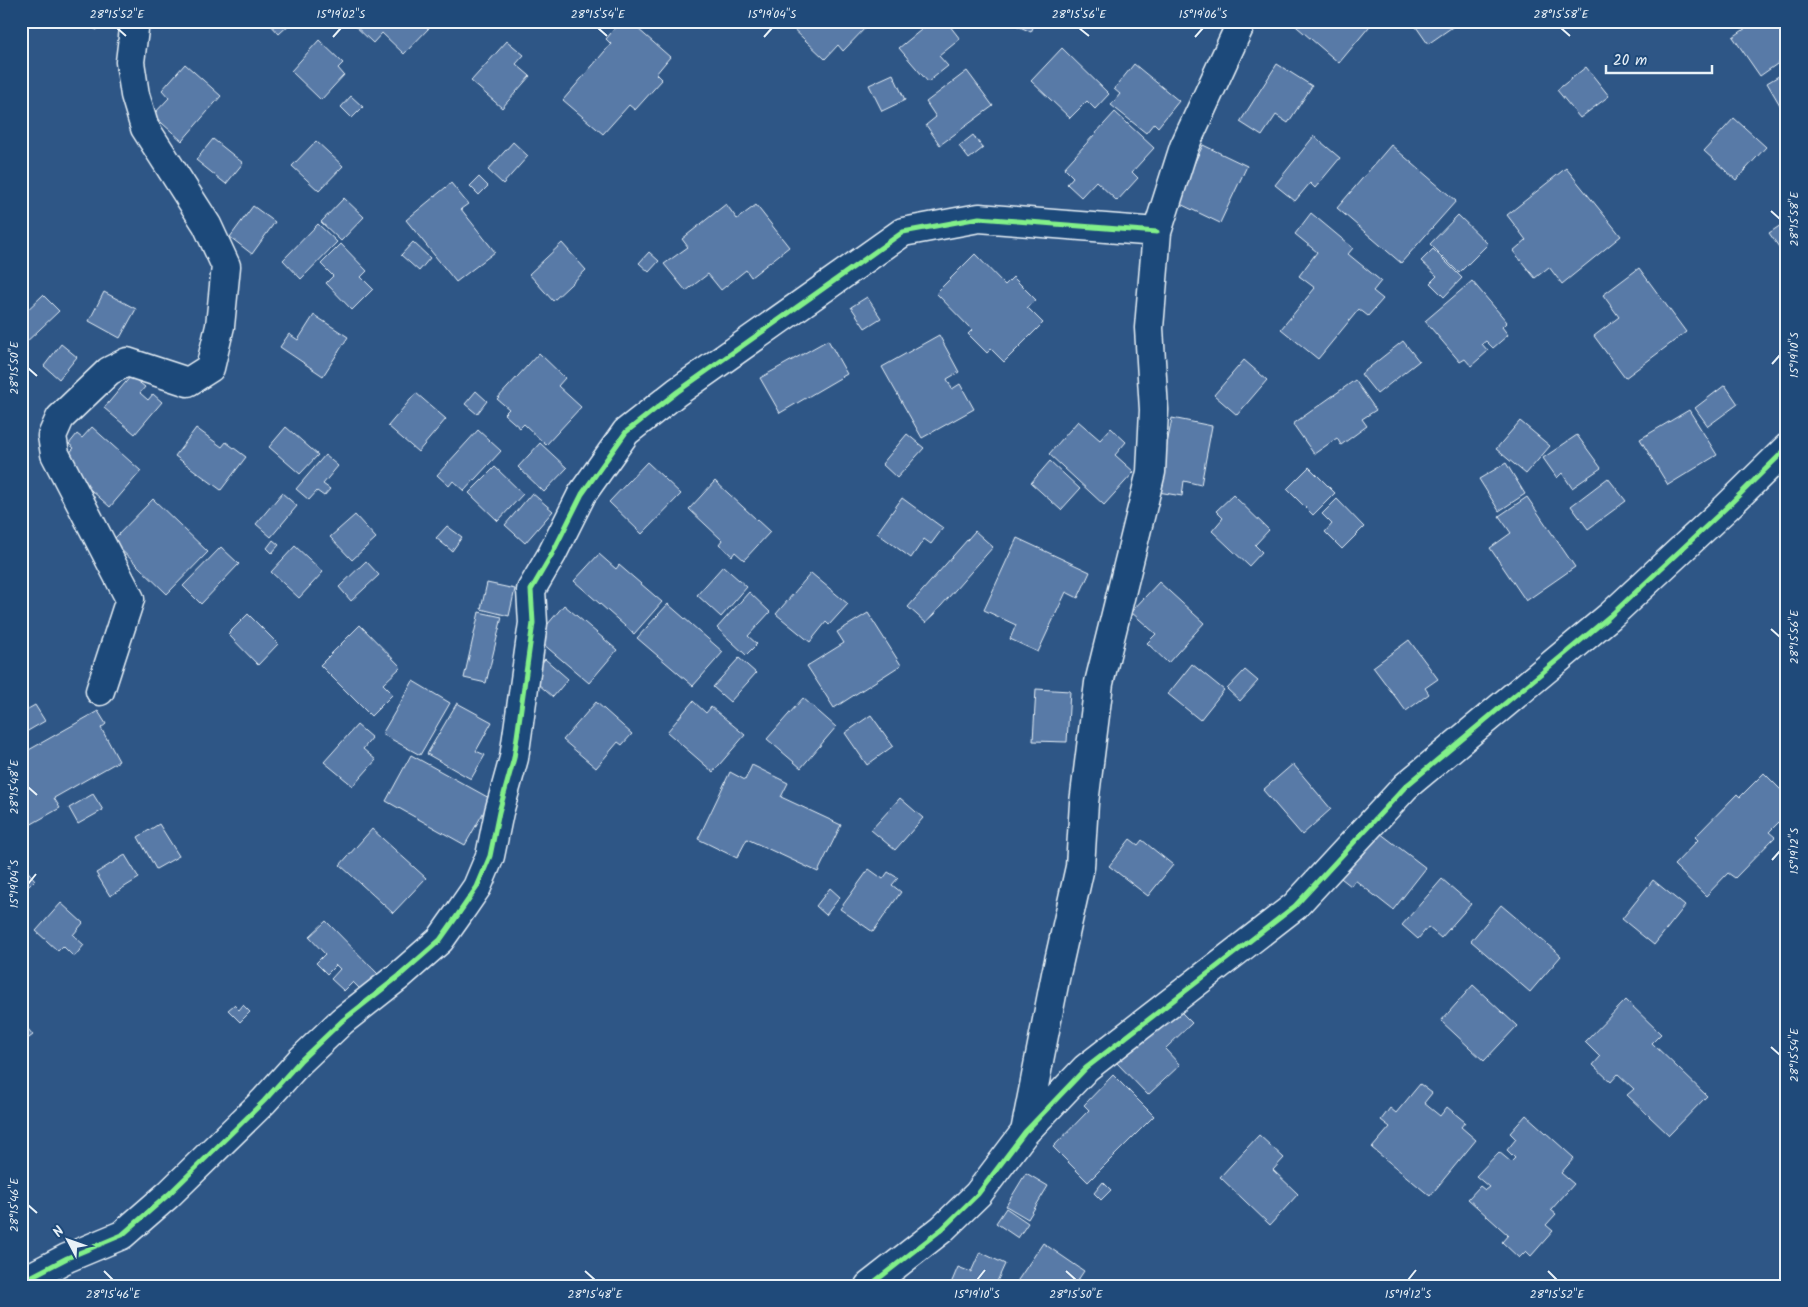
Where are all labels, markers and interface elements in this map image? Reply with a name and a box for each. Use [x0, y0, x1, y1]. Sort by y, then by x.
text: 28°15'52"E [90, 5, 145, 24]
text: 15°19'02"S [317, 5, 366, 24]
text: 28°15'54"E [571, 5, 626, 24]
text: 15°19'04"S [748, 5, 797, 24]
text: 28°15'56"E [1052, 5, 1107, 24]
text: 15°19'06"S [1179, 5, 1228, 24]
text: 28°15'58"E [1534, 5, 1589, 24]
scale bar [1606, 42, 1712, 74]
text: 20 m [1613, 49, 1647, 73]
text: 28°15'58"E [1785, 191, 1804, 246]
text: 15°19'10"S [1785, 331, 1804, 378]
text: 28°15'50"E [5, 340, 24, 395]
text: 28°15'56"E [1785, 609, 1804, 664]
text: 28°15'48"E [5, 758, 24, 815]
text: 15°19'12"S [1785, 827, 1804, 874]
text: 15°19'04"S [5, 859, 24, 908]
text: 28°15'54"E [1785, 1027, 1804, 1082]
text: 28°15'46"E [5, 1177, 24, 1232]
north arrow [42, 1214, 92, 1264]
text: N [48, 1221, 70, 1243]
text: 28°15'46"E [86, 1285, 141, 1304]
text: 28°15'48"E [567, 1285, 624, 1304]
text: 15°19'10"S [954, 1285, 1001, 1304]
text: 28°15'50"E [1049, 1285, 1104, 1304]
text: 15°19'12"S [1385, 1285, 1432, 1304]
text: 28°15'52"E [1530, 1285, 1585, 1304]

